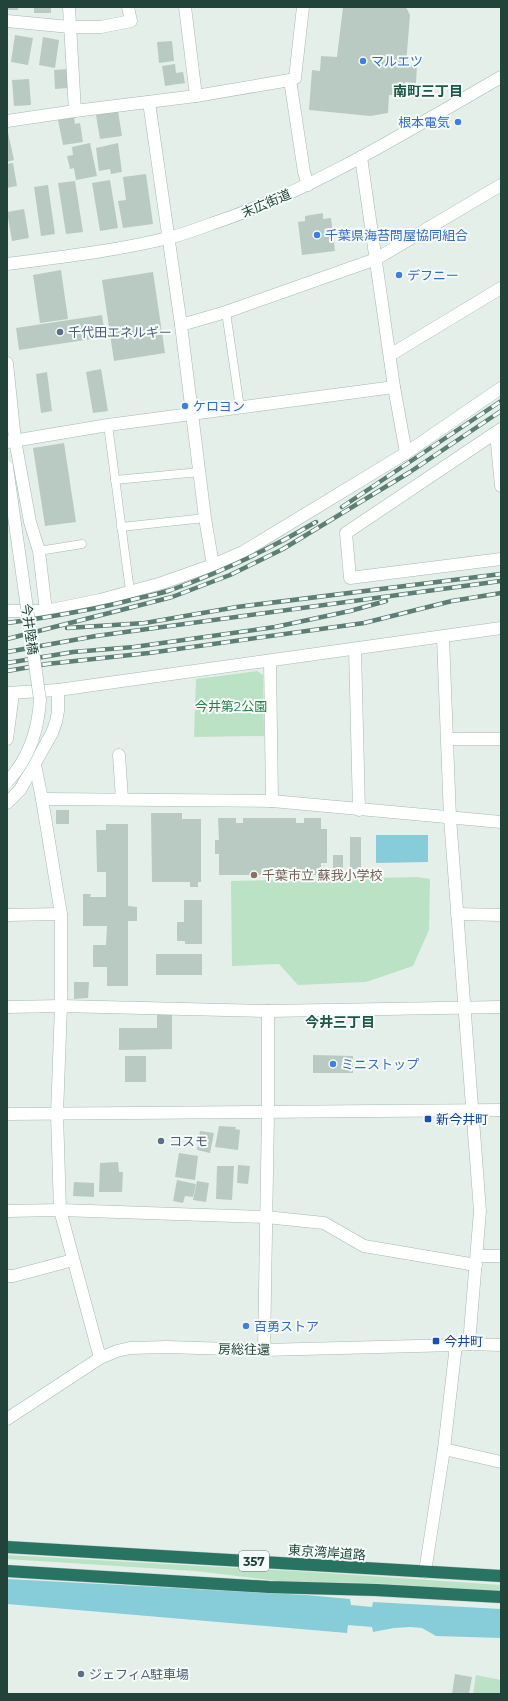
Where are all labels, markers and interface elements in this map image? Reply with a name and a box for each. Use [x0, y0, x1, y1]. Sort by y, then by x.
place label: マルエツ [371, 53, 423, 69]
marker: マルエツ [358, 56, 368, 66]
district label: 南町三丁目 [393, 82, 463, 100]
place label: 根本電気 [398, 114, 450, 130]
marker: 根本電気 [453, 117, 463, 127]
street label: 末広街道 [239, 185, 293, 221]
place label: 千葉県海苔問屋協同組合 [325, 227, 468, 243]
marker: 千葉県海苔問屋協同組合 [312, 230, 322, 240]
place label: デフニー [407, 267, 459, 283]
marker: デフニー [394, 270, 404, 280]
place label: 千代田エネルギー [68, 324, 172, 340]
marker: 千代田エネルギー [55, 327, 65, 337]
place label: ケロヨン [193, 398, 245, 414]
marker: ケロヨン [180, 401, 190, 411]
street label: 今井陸橋 [18, 602, 42, 656]
park label: 今井第2公園 [195, 698, 267, 714]
place label: 千葉市立 蘇我小学校 [262, 867, 382, 883]
marker: 千葉市立 蘇我小学校 [249, 870, 259, 880]
district label: 今井三丁目 [305, 1013, 375, 1031]
place label: ミニストップ [341, 1056, 419, 1072]
marker: ミニストップ [328, 1059, 338, 1069]
place label: 新今井町 [436, 1111, 488, 1127]
marker: 新今井町 [423, 1114, 433, 1124]
place label: コスモ [169, 1133, 208, 1149]
marker: コスモ [156, 1136, 166, 1146]
place label: 百勇ストア [254, 1318, 319, 1334]
marker: 百勇ストア [241, 1321, 251, 1331]
place label: 今井町 [444, 1333, 483, 1349]
marker: 今井町 [431, 1336, 441, 1346]
street label: 房総往還 [218, 1341, 270, 1357]
street label: 東京湾岸道路 [288, 1541, 366, 1563]
road number: 357 [239, 1551, 269, 1571]
place label: ジェフィA駐車場 [89, 1666, 189, 1682]
marker: ジェフィA駐車場 [76, 1669, 86, 1679]

